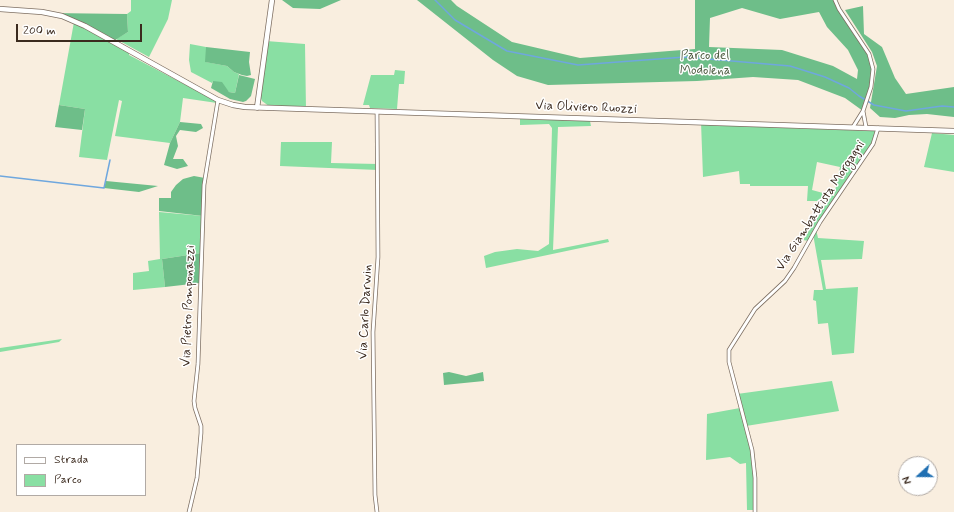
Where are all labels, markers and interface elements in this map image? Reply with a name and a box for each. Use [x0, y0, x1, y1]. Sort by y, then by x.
scale bar [18, 16, 144, 42]
text: 200 m [23, 23, 56, 39]
park label: Parco del Modolena [680, 48, 730, 79]
street label: Via Oliviero Ruozzi [535, 98, 637, 118]
street label: Via Giambattista Morgagni [773, 138, 869, 274]
street label: Via Pietro Pomponazzi [179, 245, 199, 367]
street label: Via Carlo Darwin [356, 264, 376, 360]
legend [16, 444, 146, 496]
text: Strada [54, 452, 88, 468]
north arrow [898, 456, 938, 496]
text: Parco [54, 472, 82, 488]
text: N [900, 474, 916, 486]

